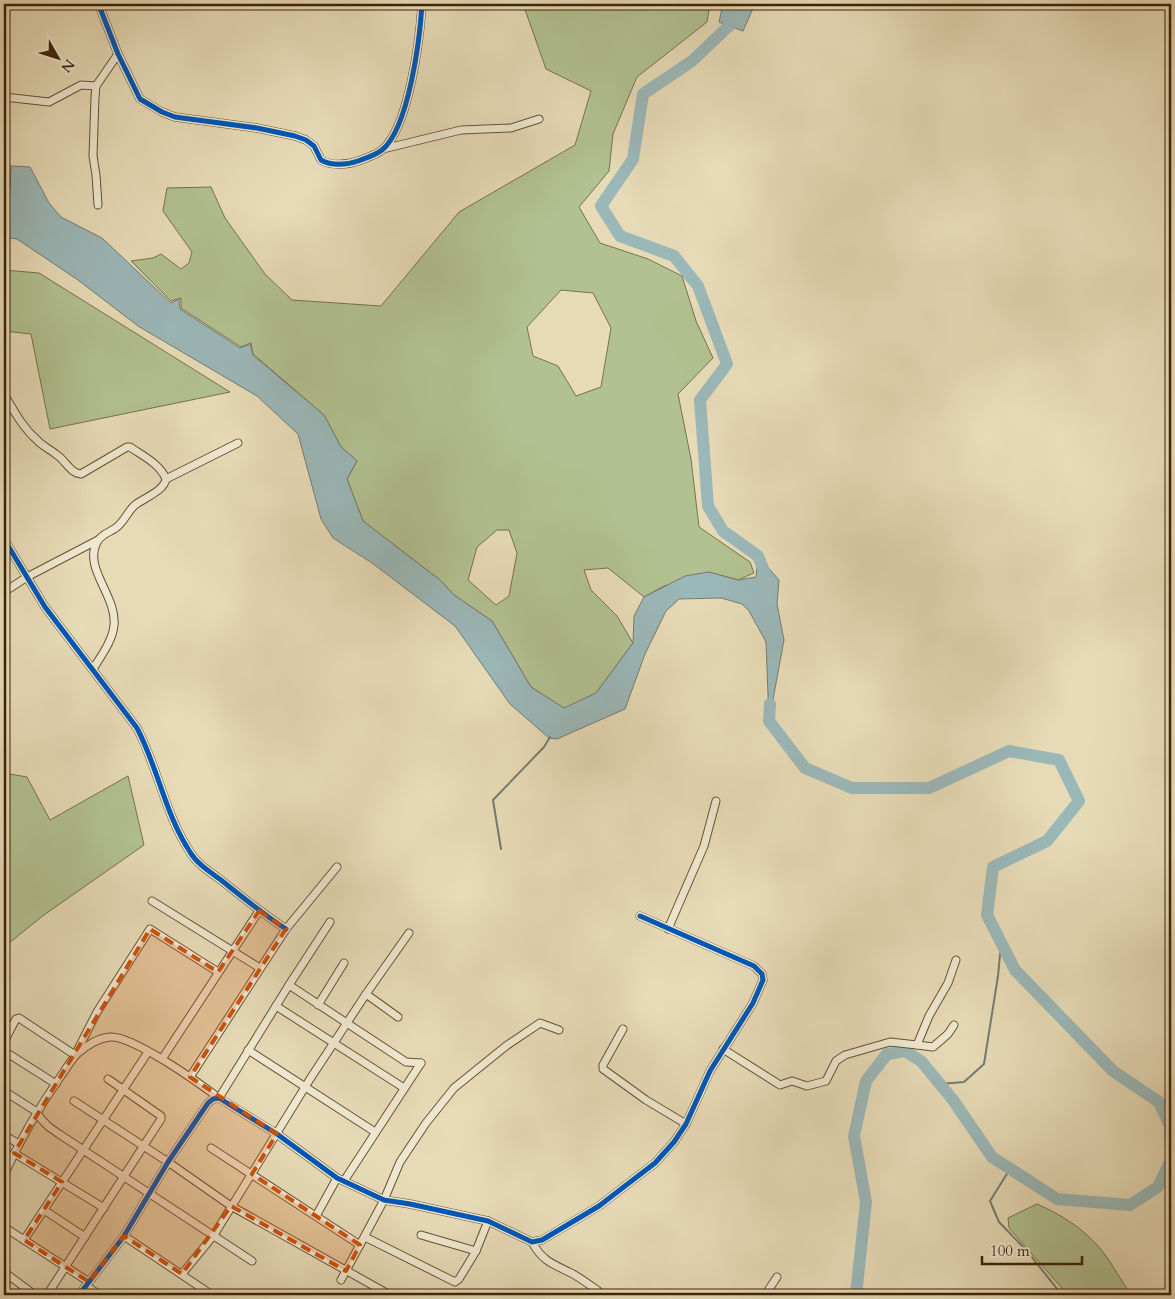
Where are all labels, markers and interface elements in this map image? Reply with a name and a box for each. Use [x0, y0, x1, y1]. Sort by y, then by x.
north arrow [32, 32, 82, 82]
text: N [57, 55, 79, 77]
scale bar [982, 1234, 1082, 1266]
text: 100 m [990, 1241, 1030, 1261]

